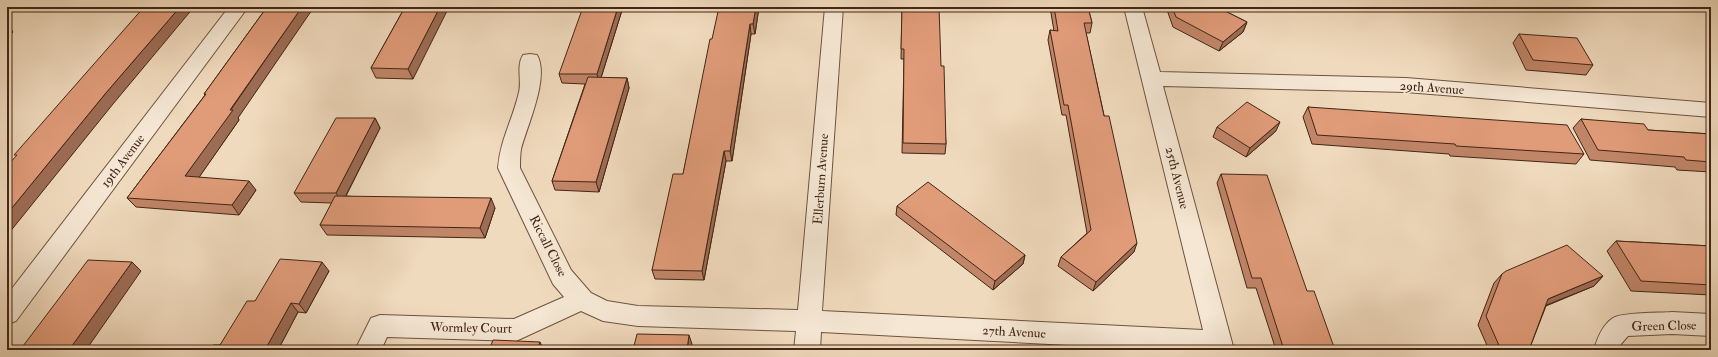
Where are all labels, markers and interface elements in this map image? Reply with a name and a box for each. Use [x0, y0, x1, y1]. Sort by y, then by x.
street label: 29th Avenue [1399, 78, 1465, 98]
street label: 19th Avenue [98, 131, 149, 191]
street label: Ellerburn Avenue [810, 132, 832, 225]
street label: 25th Avenue [1162, 145, 1193, 211]
street label: Riccall Close [526, 213, 571, 280]
street label: Green Close [1631, 317, 1697, 335]
street label: Wormley Court [429, 319, 512, 338]
street label: 27th Avenue [982, 322, 1047, 342]

